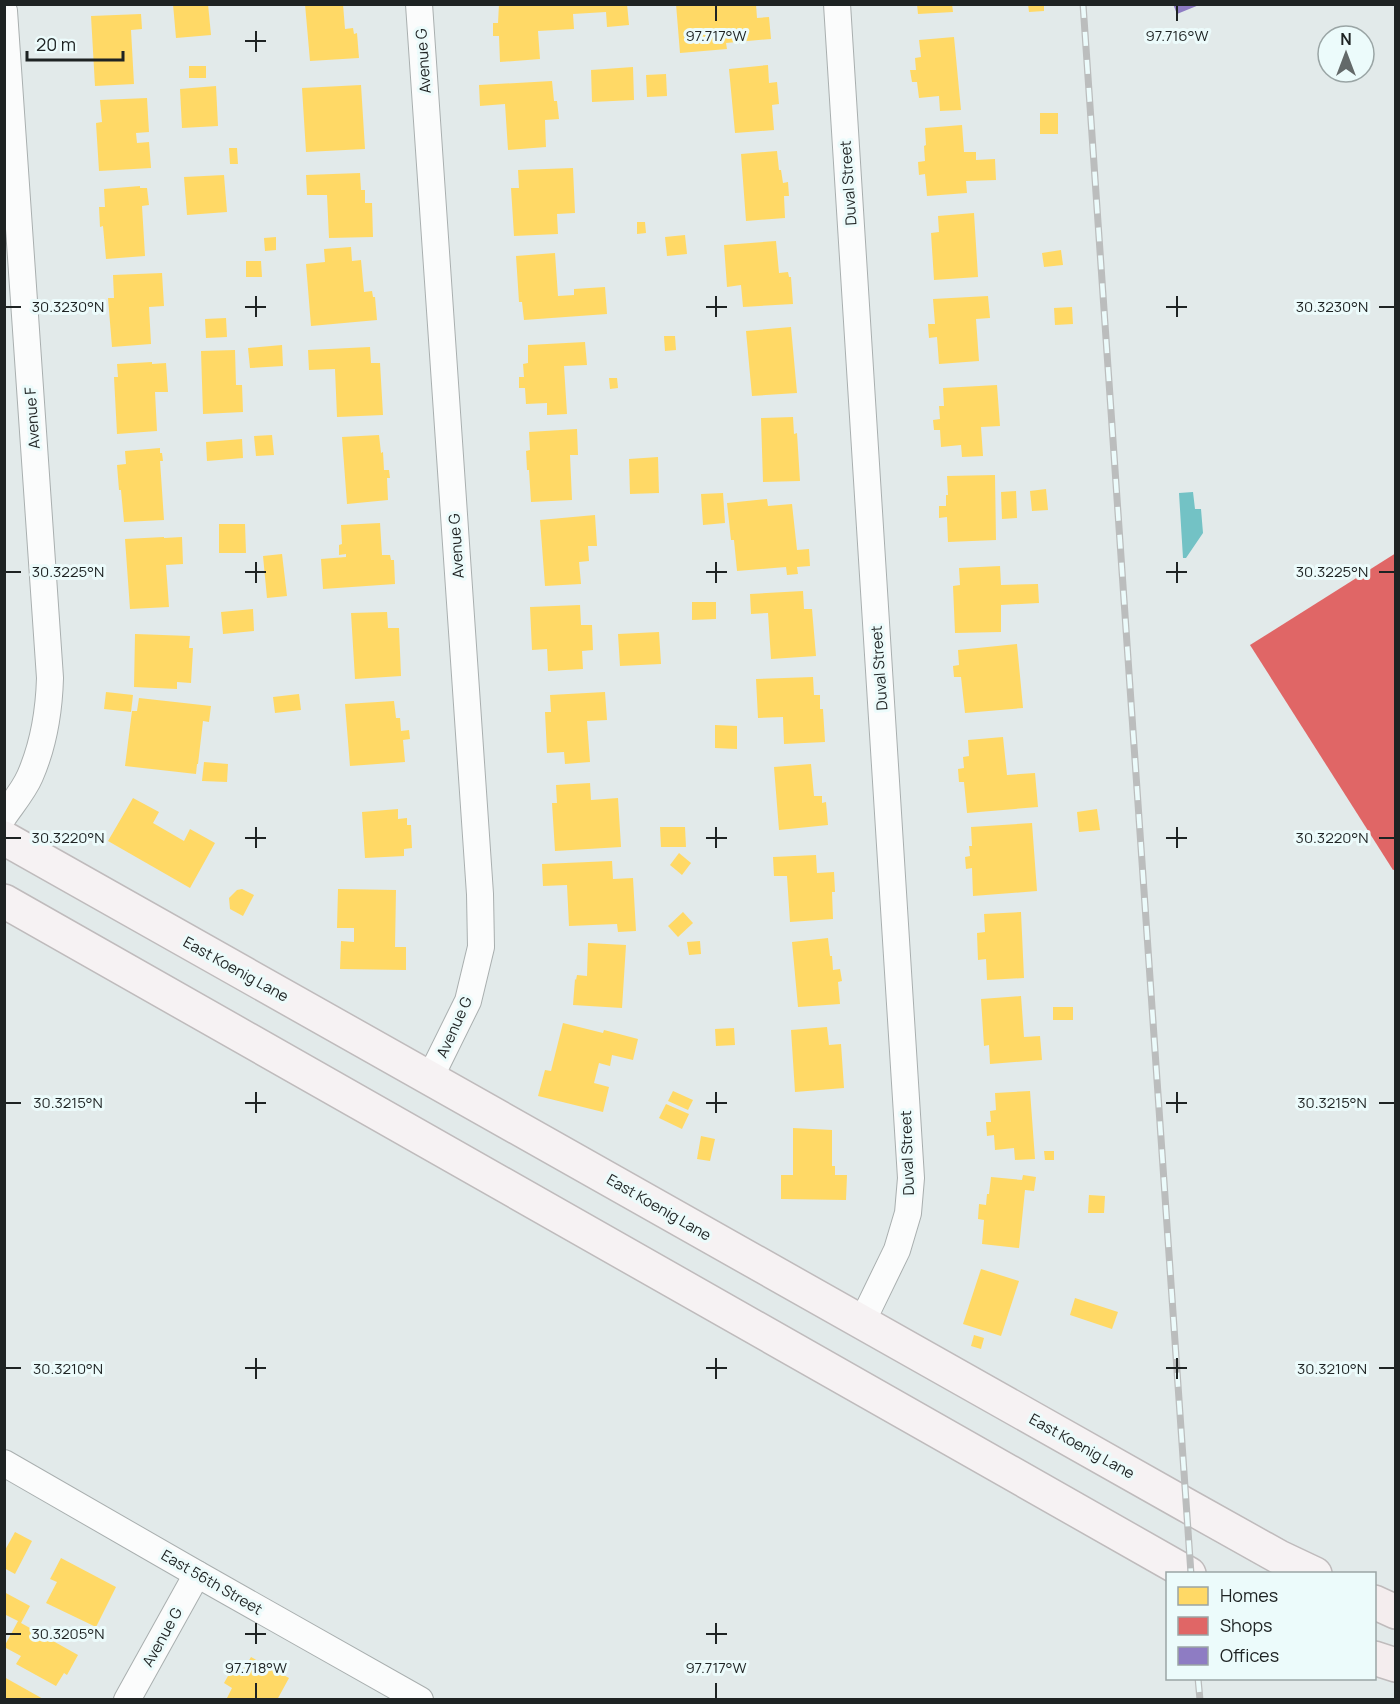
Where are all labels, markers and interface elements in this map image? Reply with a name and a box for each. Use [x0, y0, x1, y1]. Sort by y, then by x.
scale bar [27, 24, 123, 62]
north arrow [1316, 24, 1376, 84]
text: 97.717°W [685, 25, 747, 46]
text: 97.716°W [1146, 25, 1208, 46]
street label: Avenue G [410, 27, 436, 94]
text: N [1340, 28, 1352, 50]
text: 20 m [36, 32, 76, 56]
street label: Duval Street [835, 140, 861, 226]
text: 30.3230°N [32, 296, 104, 317]
text: 30.3230°N [1296, 296, 1368, 317]
street label: Avenue F [19, 386, 45, 450]
street label: Avenue G [443, 512, 469, 579]
text: 30.3225°N [32, 561, 104, 582]
text: 30.3225°N [1296, 561, 1368, 582]
street label: Duval Street [866, 625, 892, 711]
text: 30.3220°N [32, 827, 104, 848]
text: 30.3220°N [1296, 827, 1368, 848]
street label: East Koenig Lane [180, 931, 293, 1007]
street label: Avenue G [431, 993, 477, 1061]
text: 30.3215°N [33, 1092, 103, 1113]
text: 30.3215°N [1297, 1092, 1367, 1113]
street label: Duval Street [895, 1110, 919, 1196]
street label: East Koenig Lane [603, 1169, 715, 1246]
text: 30.3210°N [33, 1358, 103, 1379]
text: 30.3210°N [1297, 1358, 1367, 1379]
street label: East Koenig Lane [1026, 1408, 1139, 1484]
street label: East 56th Street [158, 1544, 266, 1620]
legend [1166, 1572, 1376, 1680]
text: Homes [1220, 1583, 1278, 1607]
street label: Avenue G [137, 1603, 187, 1670]
text: Shops [1220, 1613, 1272, 1637]
text: 30.3205°N [32, 1623, 104, 1644]
text: Offices [1220, 1643, 1279, 1667]
text: 97.718°W [225, 1657, 287, 1678]
text: 97.717°W [685, 1657, 747, 1678]

